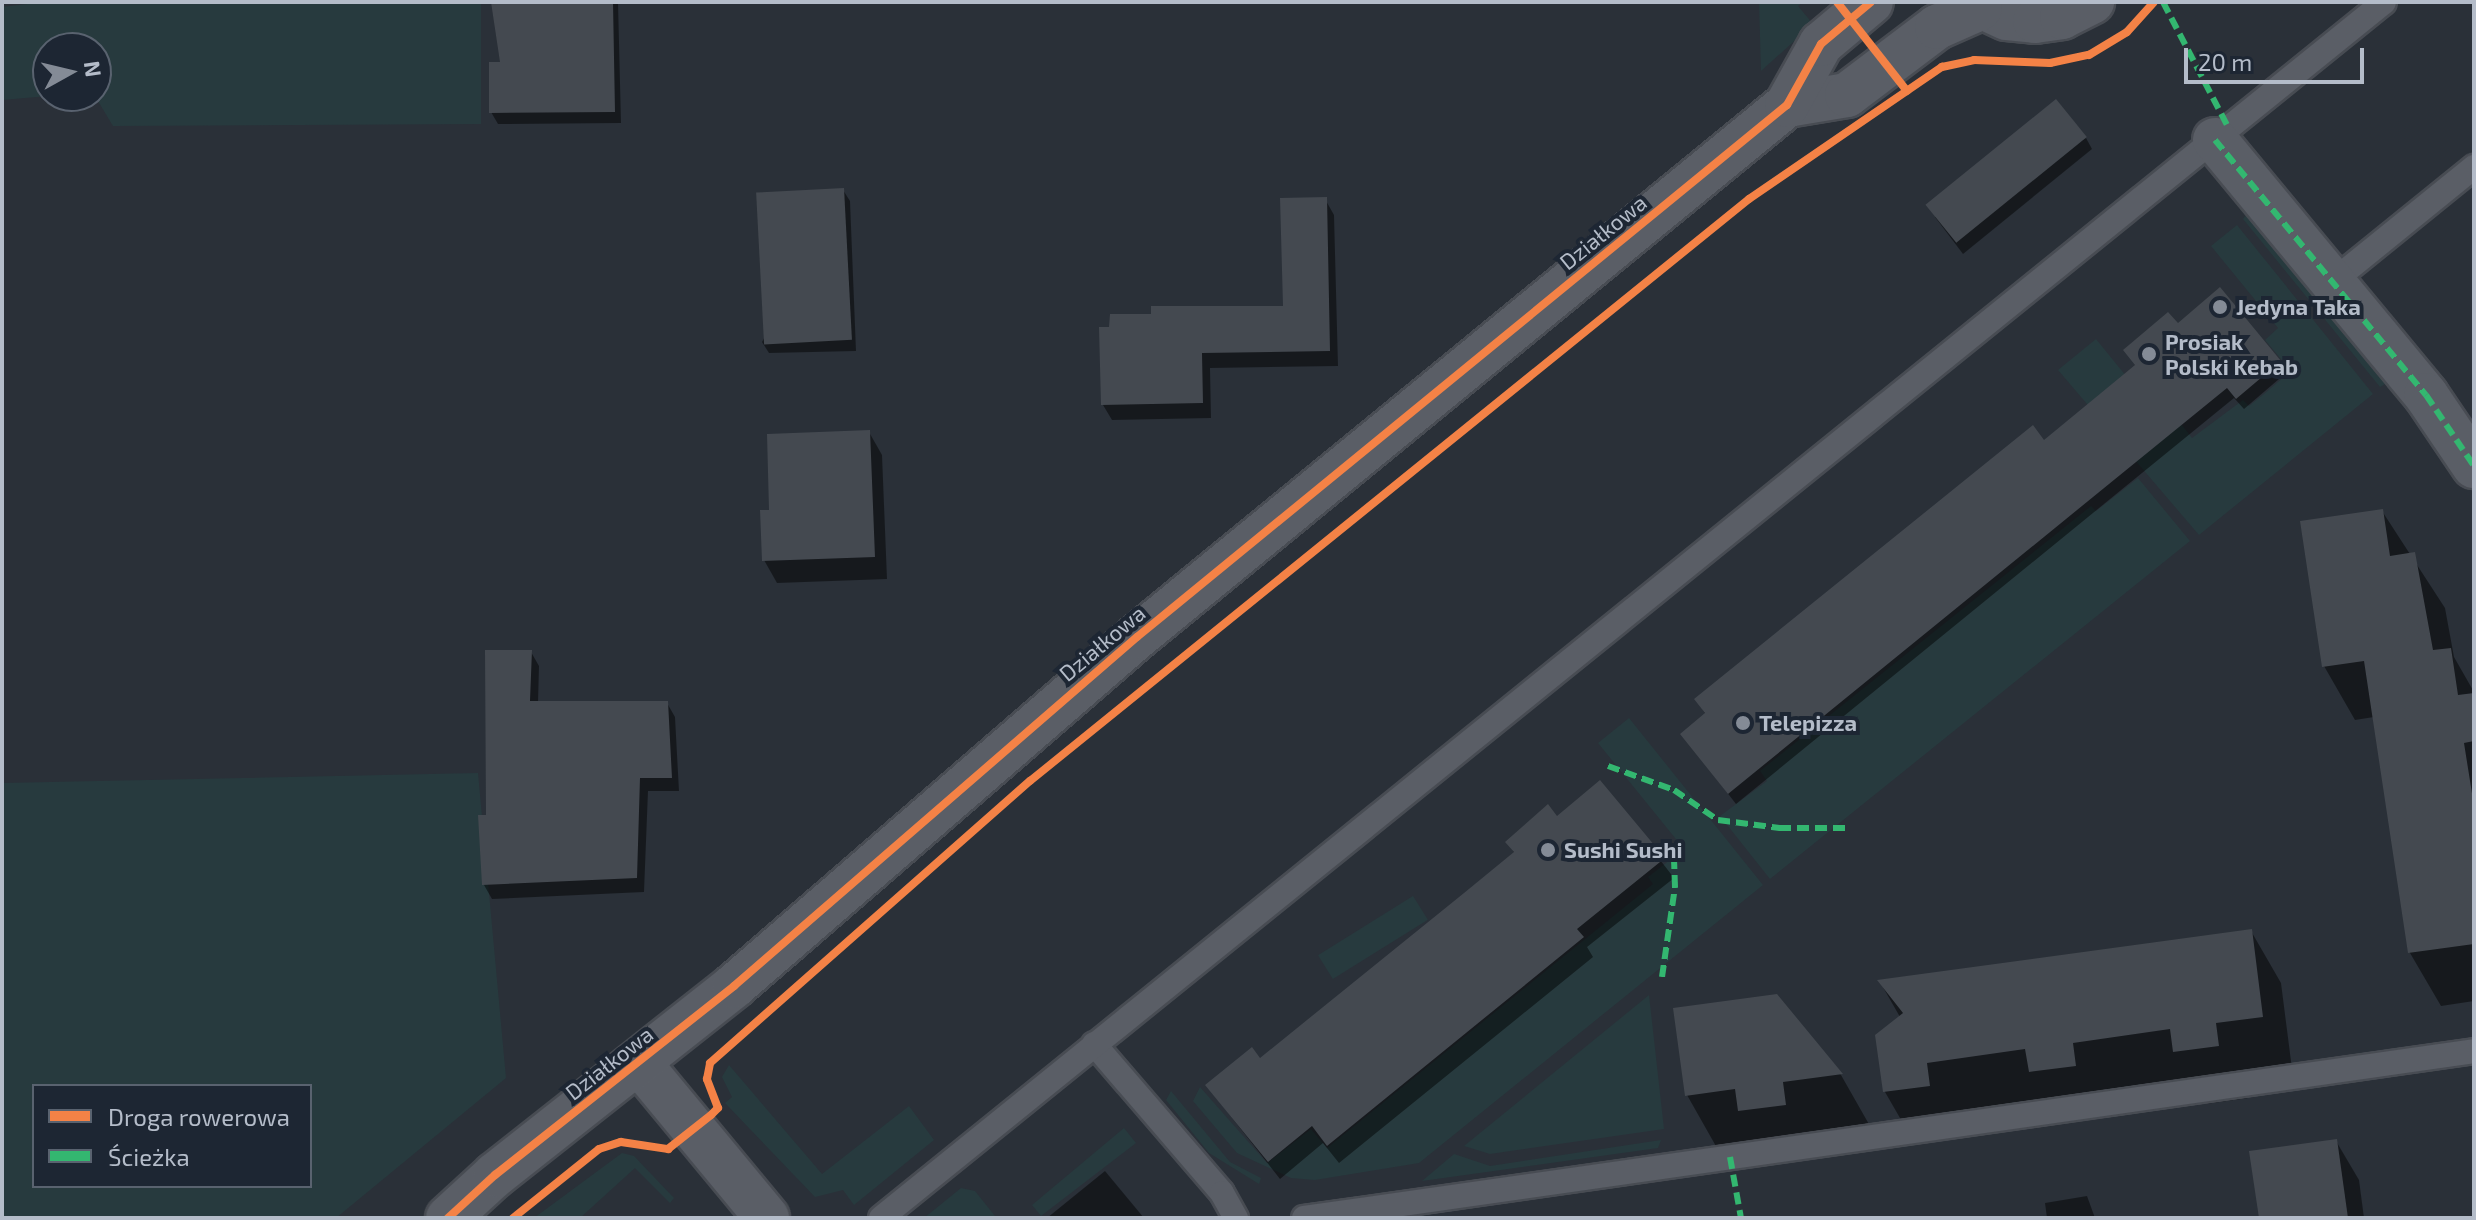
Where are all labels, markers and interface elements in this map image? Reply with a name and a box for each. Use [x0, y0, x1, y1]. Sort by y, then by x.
north arrow [32, 32, 112, 112]
scale bar [2188, 32, 2368, 82]
text: 20 m [2198, 47, 2252, 76]
text: N [80, 59, 108, 79]
street label: Działkowa [1554, 189, 1652, 275]
place label: Jedyna Taka [2236, 294, 2361, 320]
marker: Jedyna Taka [2211, 298, 2229, 316]
place label: Prosiak Polski Kebab [2165, 328, 2298, 380]
marker: Prosiak Polski Kebab [2140, 345, 2158, 363]
street label: Działkowa [1054, 599, 1150, 687]
place label: Telepizza [1759, 710, 1857, 736]
marker: Telepizza [1734, 714, 1752, 732]
place label: Sushi Sushi [1564, 837, 1683, 863]
marker: Sushi Sushi [1539, 841, 1557, 859]
street label: Działkowa [560, 1021, 658, 1105]
legend [32, 1084, 312, 1188]
text: Droga rowerowa [108, 1102, 290, 1131]
text: Ścieżka [108, 1142, 190, 1171]

